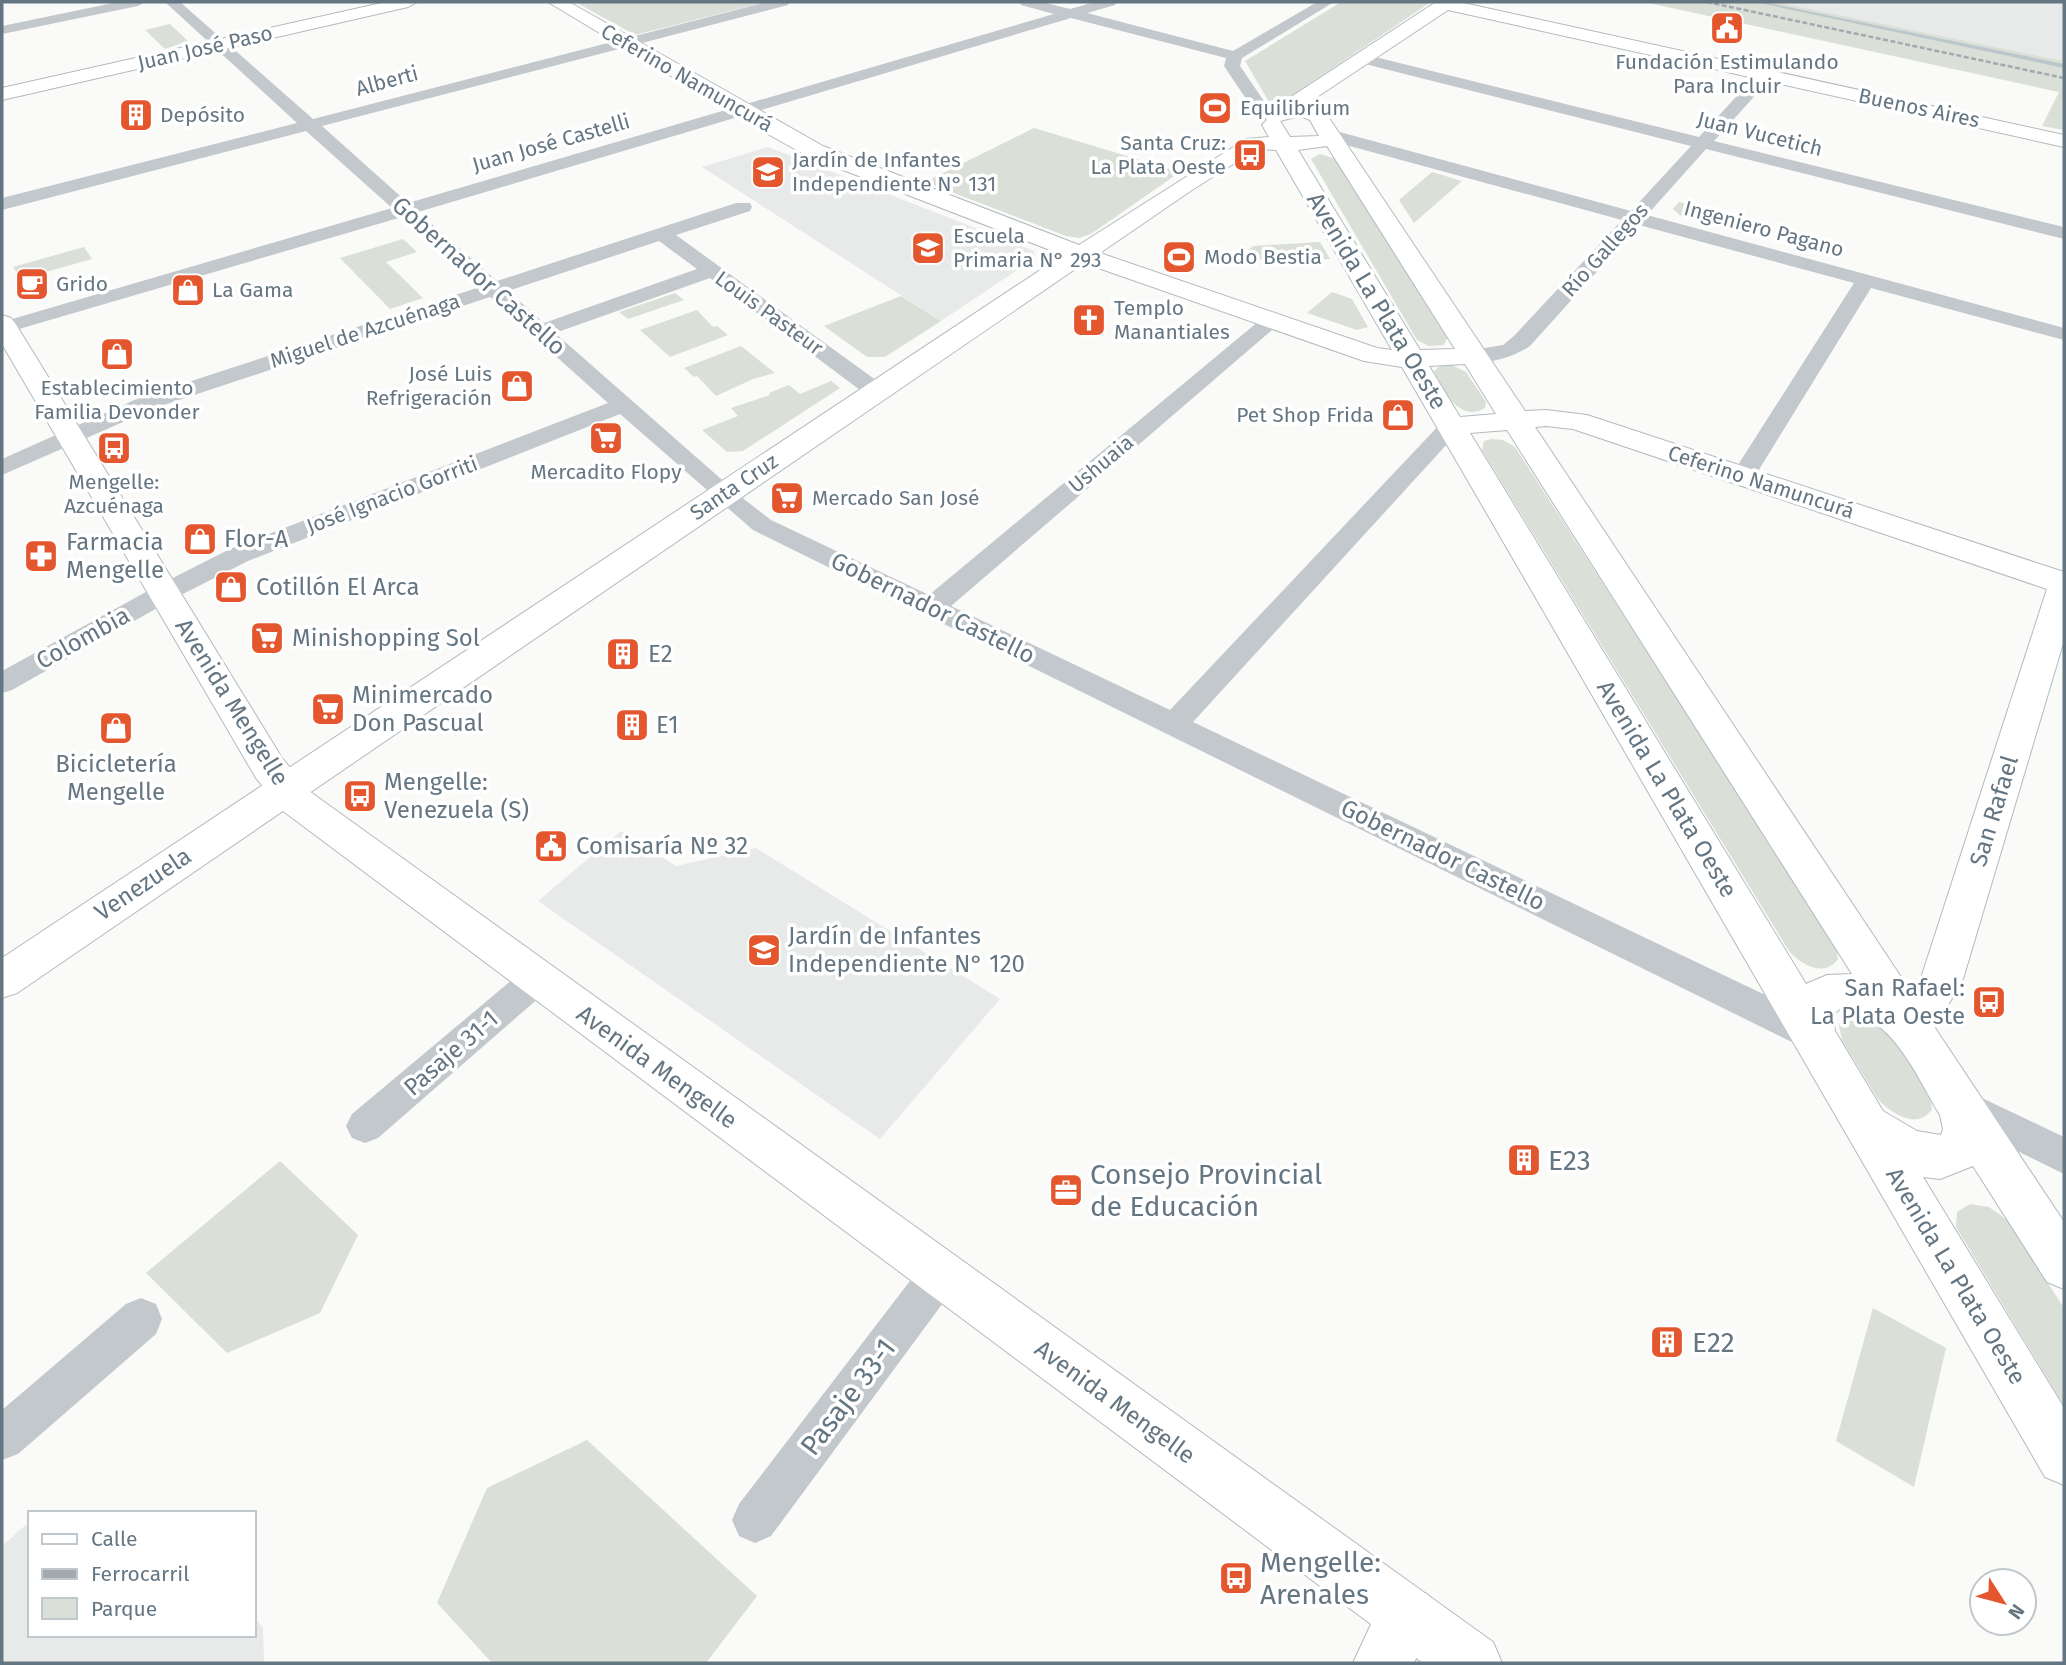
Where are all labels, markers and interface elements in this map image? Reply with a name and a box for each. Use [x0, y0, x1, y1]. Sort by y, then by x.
public building icon: Fundación Estimulando Para Incluir [1708, 9, 1746, 47]
street label: Ceferino Namuncurá [596, 18, 778, 138]
street label: Juan José Paso [135, 20, 275, 76]
place label: Fundación Estimulando Para Incluir [1615, 49, 1839, 99]
street label: Alberti [353, 60, 421, 102]
street label: Buenos Aires [1856, 82, 1982, 134]
sports icon: Equilibrium [1196, 89, 1234, 127]
place label: Equilibrium [1240, 95, 1350, 121]
building icon: Depósito [117, 96, 155, 134]
place label: Depósito [160, 102, 245, 128]
street label: Juan Vucetich [1695, 106, 1825, 162]
street label: Juan José Castelli [469, 108, 633, 178]
place label: Santa Cruz: La Plata Oeste [1090, 130, 1226, 180]
bus stop icon: Santa Cruz: La Plata Oeste [1231, 136, 1269, 174]
place label: Jardín de Infantes Independiente N° 131 [792, 147, 996, 197]
school or university icon: Jardín de Infantes Independiente N° 131 [749, 153, 787, 191]
street label: Avenida La Plata Oeste [1301, 187, 1453, 415]
street label: Gobernador Castello [387, 191, 571, 361]
street label: Ingeniero Pagano [1681, 195, 1847, 263]
street label: Río Gallegos [1556, 198, 1654, 302]
place label: Escuela Primaria N° 293 [953, 223, 1101, 273]
school or university icon: Escuela Primaria N° 293 [909, 229, 947, 267]
sports icon: Modo Bestia [1160, 238, 1198, 276]
place label: Modo Bestia [1204, 244, 1322, 270]
cafe icon: Grido [13, 265, 51, 303]
street label: Louis Pasteur [710, 265, 828, 361]
place label: Grido [56, 271, 108, 297]
shop icon: La Gama [169, 271, 207, 309]
place label: La Gama [212, 277, 293, 303]
street label: Miguel de Azcuénaga [267, 288, 463, 374]
place label: Templo Manantiales [1114, 295, 1230, 345]
church icon: Templo Manantiales [1070, 301, 1108, 339]
shop icon: Establecimiento Familia Devonder [98, 335, 136, 373]
place label: José Luis Refrigeración [366, 361, 492, 411]
shop icon: José Luis Refrigeración [498, 367, 536, 405]
place label: Establecimiento Familia Devonder [34, 375, 200, 425]
shop icon: Pet Shop Frida [1379, 396, 1417, 434]
place label: Pet Shop Frida [1236, 402, 1374, 428]
supermarket icon: Mercadito Flopy [587, 419, 625, 457]
bus stop icon: Mengelle: Azcuénaga [95, 429, 133, 467]
street label: Ushuaia [1063, 429, 1139, 499]
street label: Ceferino Namuncurá [1665, 440, 1857, 524]
street label: Santa Cruz [685, 448, 783, 526]
street label: José Ignacio Gorriti [303, 450, 481, 540]
place label: Mercadito Flopy [530, 459, 682, 485]
place label: Mengelle: Azcuénaga [64, 469, 164, 519]
supermarket icon: Mercado San José [768, 479, 806, 517]
place label: Mercado San José [812, 485, 980, 511]
shop icon: Flor-A [181, 520, 219, 558]
place label: Flor-A [224, 525, 288, 553]
place label: Farmacia Mengelle [66, 528, 164, 584]
pharmacy icon: Farmacia Mengelle [22, 537, 60, 575]
street label: Gobernador Castello [826, 546, 1040, 670]
shop icon: Cotillón El Arca [212, 568, 250, 606]
place label: Cotillón El Arca [256, 573, 419, 601]
street label: Colombia [31, 601, 135, 675]
street label: Avenida Mengelle [169, 614, 295, 790]
supermarket icon: Minishopping Sol [248, 619, 286, 657]
place label: Minishopping Sol [292, 624, 480, 652]
building icon: E2 [604, 635, 642, 673]
place label: E2 [648, 640, 673, 668]
street label: Avenida La Plata Oeste [1591, 675, 1743, 903]
place label: Minimercado Don Pascual [352, 681, 493, 737]
supermarket icon: Minimercado Don Pascual [309, 690, 347, 728]
building icon: E1 [613, 706, 651, 744]
shop icon: Bicicletería Mengelle [97, 709, 135, 747]
place label: E1 [656, 711, 679, 739]
place label: Bicicletería Mengelle [55, 750, 177, 806]
street label: San Rafael [1964, 752, 2024, 870]
place label: Mengelle: Venezuela (S) [384, 768, 529, 824]
bus stop icon: Mengelle: Venezuela (S) [341, 777, 379, 815]
street label: Gobernador Castello [1336, 793, 1550, 917]
public building icon: Comisaría Nº 32 [532, 827, 570, 865]
place label: Comisaría Nº 32 [576, 832, 748, 860]
street label: Venezuela [90, 842, 196, 926]
place label: Jardín de Infantes Independiente N° 120 [788, 922, 1025, 978]
school or university icon: Jardín de Infantes Independiente N° 120 [745, 931, 783, 969]
place label: San Rafael: La Plata Oeste [1810, 974, 1965, 1030]
bus stop icon: San Rafael: La Plata Oeste [1970, 983, 2008, 1021]
street label: Avenida Mengelle [571, 999, 743, 1135]
street label: Pasaje 31-1 [398, 1005, 504, 1101]
building icon: E23 [1505, 1141, 1543, 1179]
place label: E23 [1548, 1144, 1591, 1177]
place label: Consejo Provincial de Educación [1090, 1158, 1322, 1223]
street label: Avenida La Plata Oeste [1880, 1162, 2032, 1390]
office icon: Consejo Provincial de Educación [1047, 1171, 1085, 1209]
building icon: E22 [1648, 1323, 1686, 1361]
place label: E22 [1692, 1326, 1735, 1359]
street label: Pasaje 33-1 [793, 1332, 903, 1462]
street label: Avenida Mengelle [1029, 1334, 1201, 1470]
legend [28, 1511, 256, 1637]
text: Calle [91, 1526, 137, 1552]
place label: Mengelle: Arenales [1260, 1546, 1381, 1611]
bus stop icon: Mengelle: Arenales [1217, 1559, 1255, 1597]
text: Ferrocarril [91, 1561, 189, 1587]
north arrow [1968, 1567, 2038, 1637]
text: Parque [91, 1596, 157, 1622]
text: N [2003, 1600, 2029, 1624]

